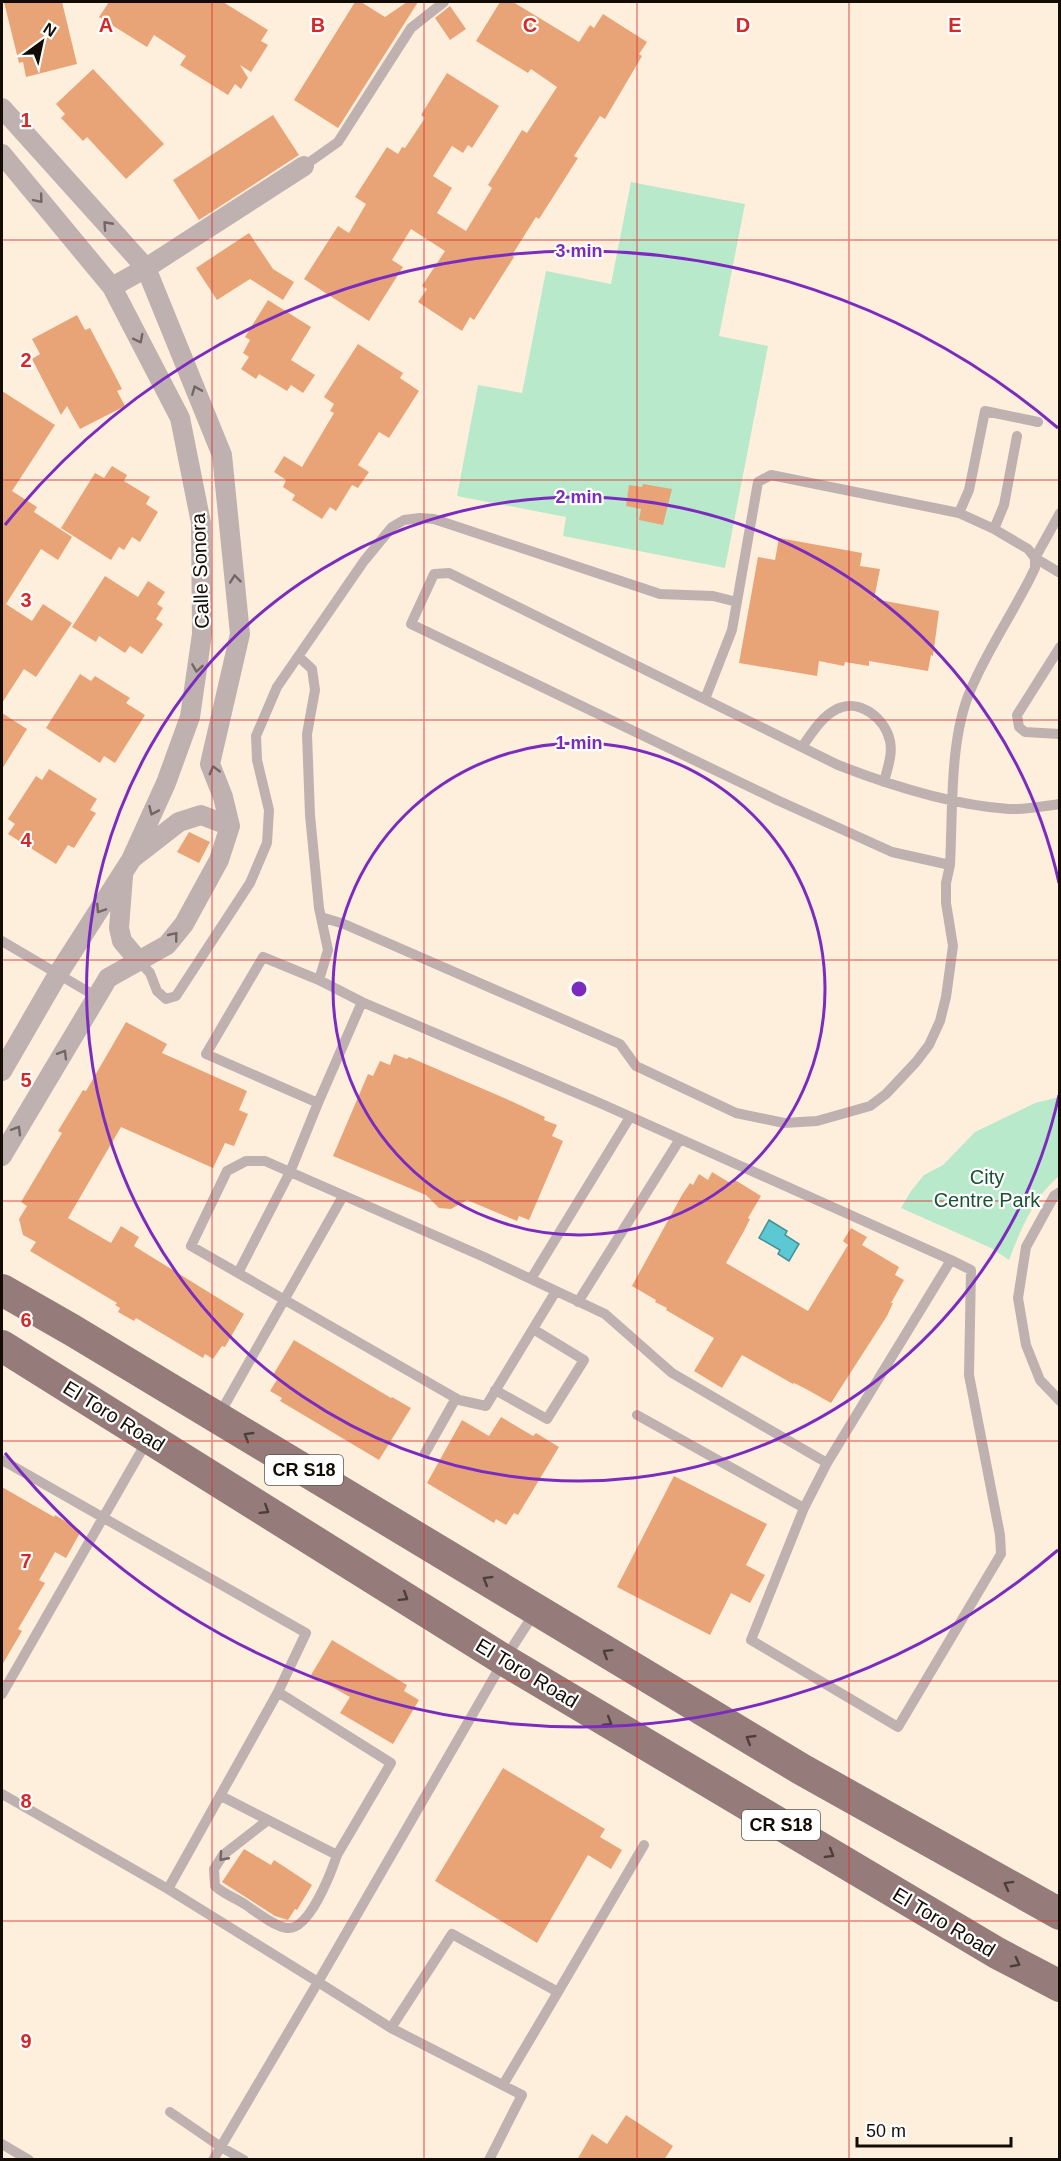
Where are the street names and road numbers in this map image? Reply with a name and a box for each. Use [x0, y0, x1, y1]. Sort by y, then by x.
street label: Calle Sonora [187, 512, 213, 629]
street label: El Toro Road [59, 1376, 169, 1456]
road number: CR S18 [265, 1455, 343, 1485]
street label: El Toro Road [472, 1634, 582, 1712]
road number: CR S18 [742, 1810, 820, 1840]
street label: El Toro Road [889, 1883, 999, 1961]

